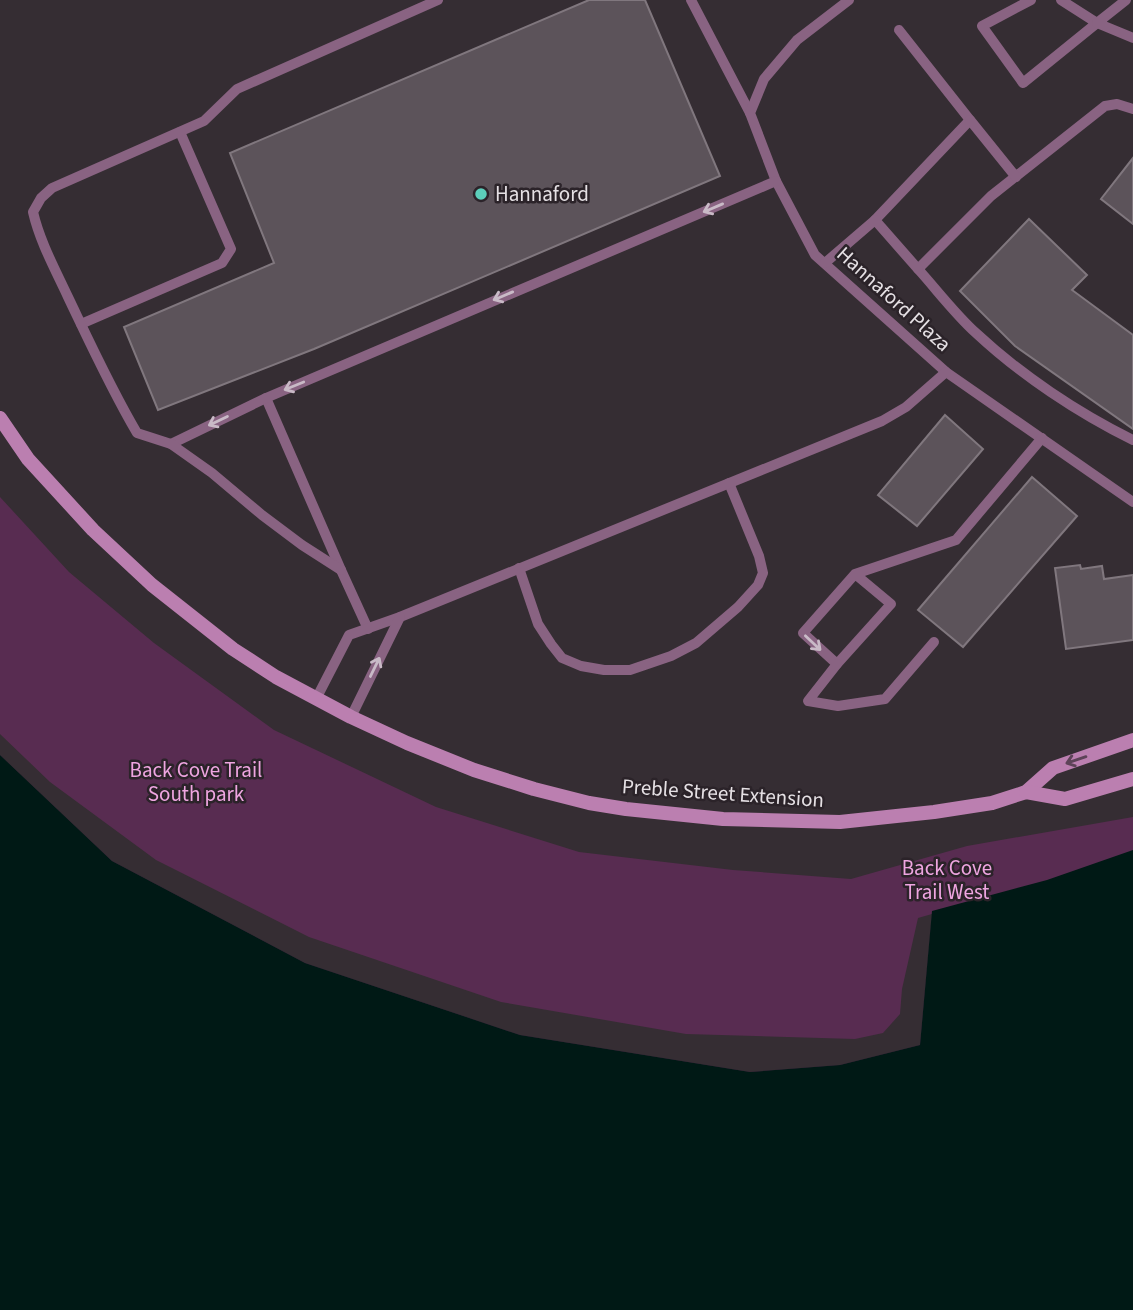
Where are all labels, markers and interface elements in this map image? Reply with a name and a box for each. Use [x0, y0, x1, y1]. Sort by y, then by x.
place label: Hannaford [495, 179, 589, 209]
marker: Hannaford [473, 186, 489, 202]
one-way arrow [702, 202, 724, 215]
street label: Hannaford Plaza [830, 239, 958, 359]
one-way arrow [493, 290, 515, 303]
one-way arrow [284, 380, 306, 393]
one-way arrow [208, 414, 229, 428]
one-way arrow [804, 634, 821, 651]
one-way arrow [369, 657, 382, 678]
park label: Back Cove Trail South park [130, 755, 262, 809]
one-way arrow [1066, 755, 1088, 767]
street label: Preble Street Extension [621, 771, 825, 815]
park label: Back Cove Trail West [902, 853, 992, 907]

